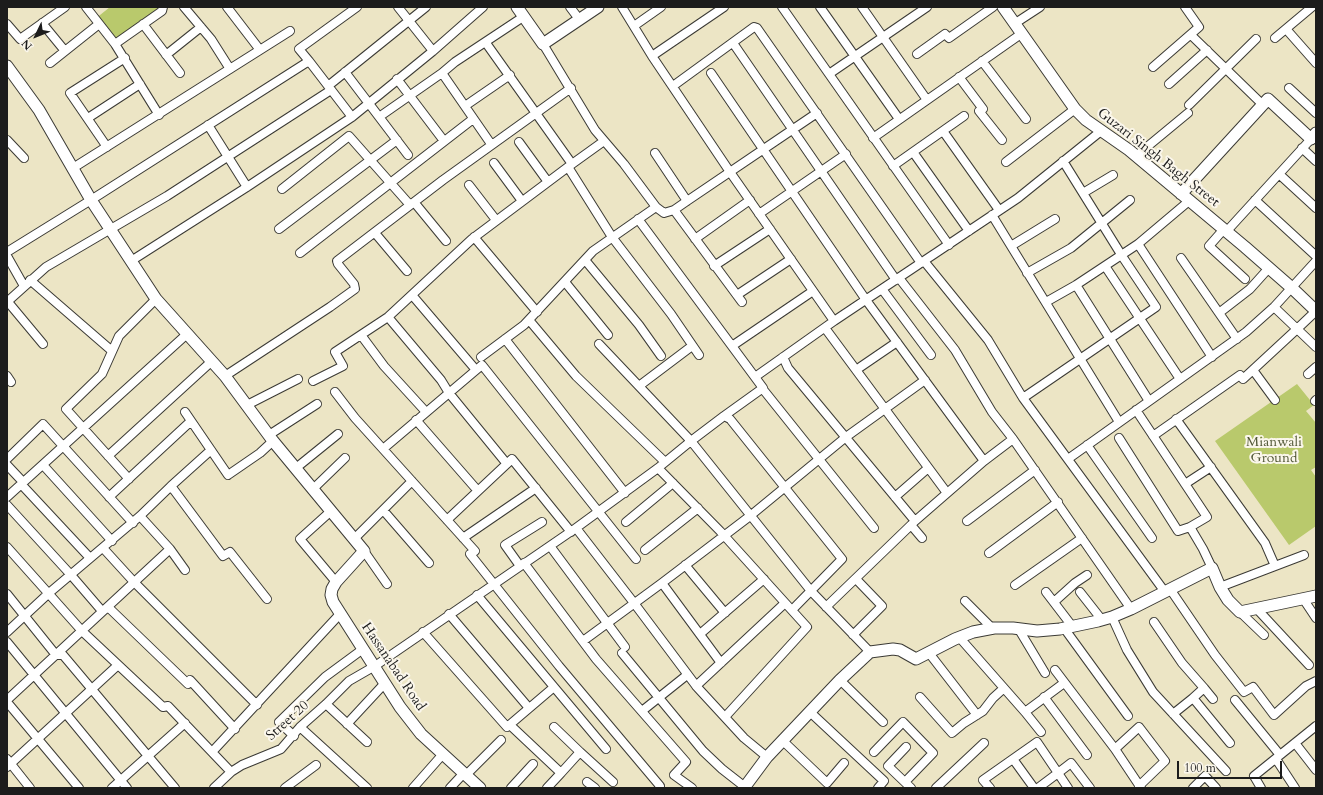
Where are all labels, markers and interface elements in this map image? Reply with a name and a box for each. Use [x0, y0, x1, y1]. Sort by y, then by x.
north arrow [16, 16, 56, 56]
text: N [18, 36, 36, 53]
street label: Guzari Singh Bagh Street [1093, 105, 1223, 211]
park label: Mianwali Ground [1246, 435, 1302, 468]
street label: Hassanabad Road [357, 620, 429, 714]
street label: Street 20 [263, 697, 313, 745]
scale bar [1179, 753, 1284, 779]
text: 100 m [1184, 760, 1216, 776]

